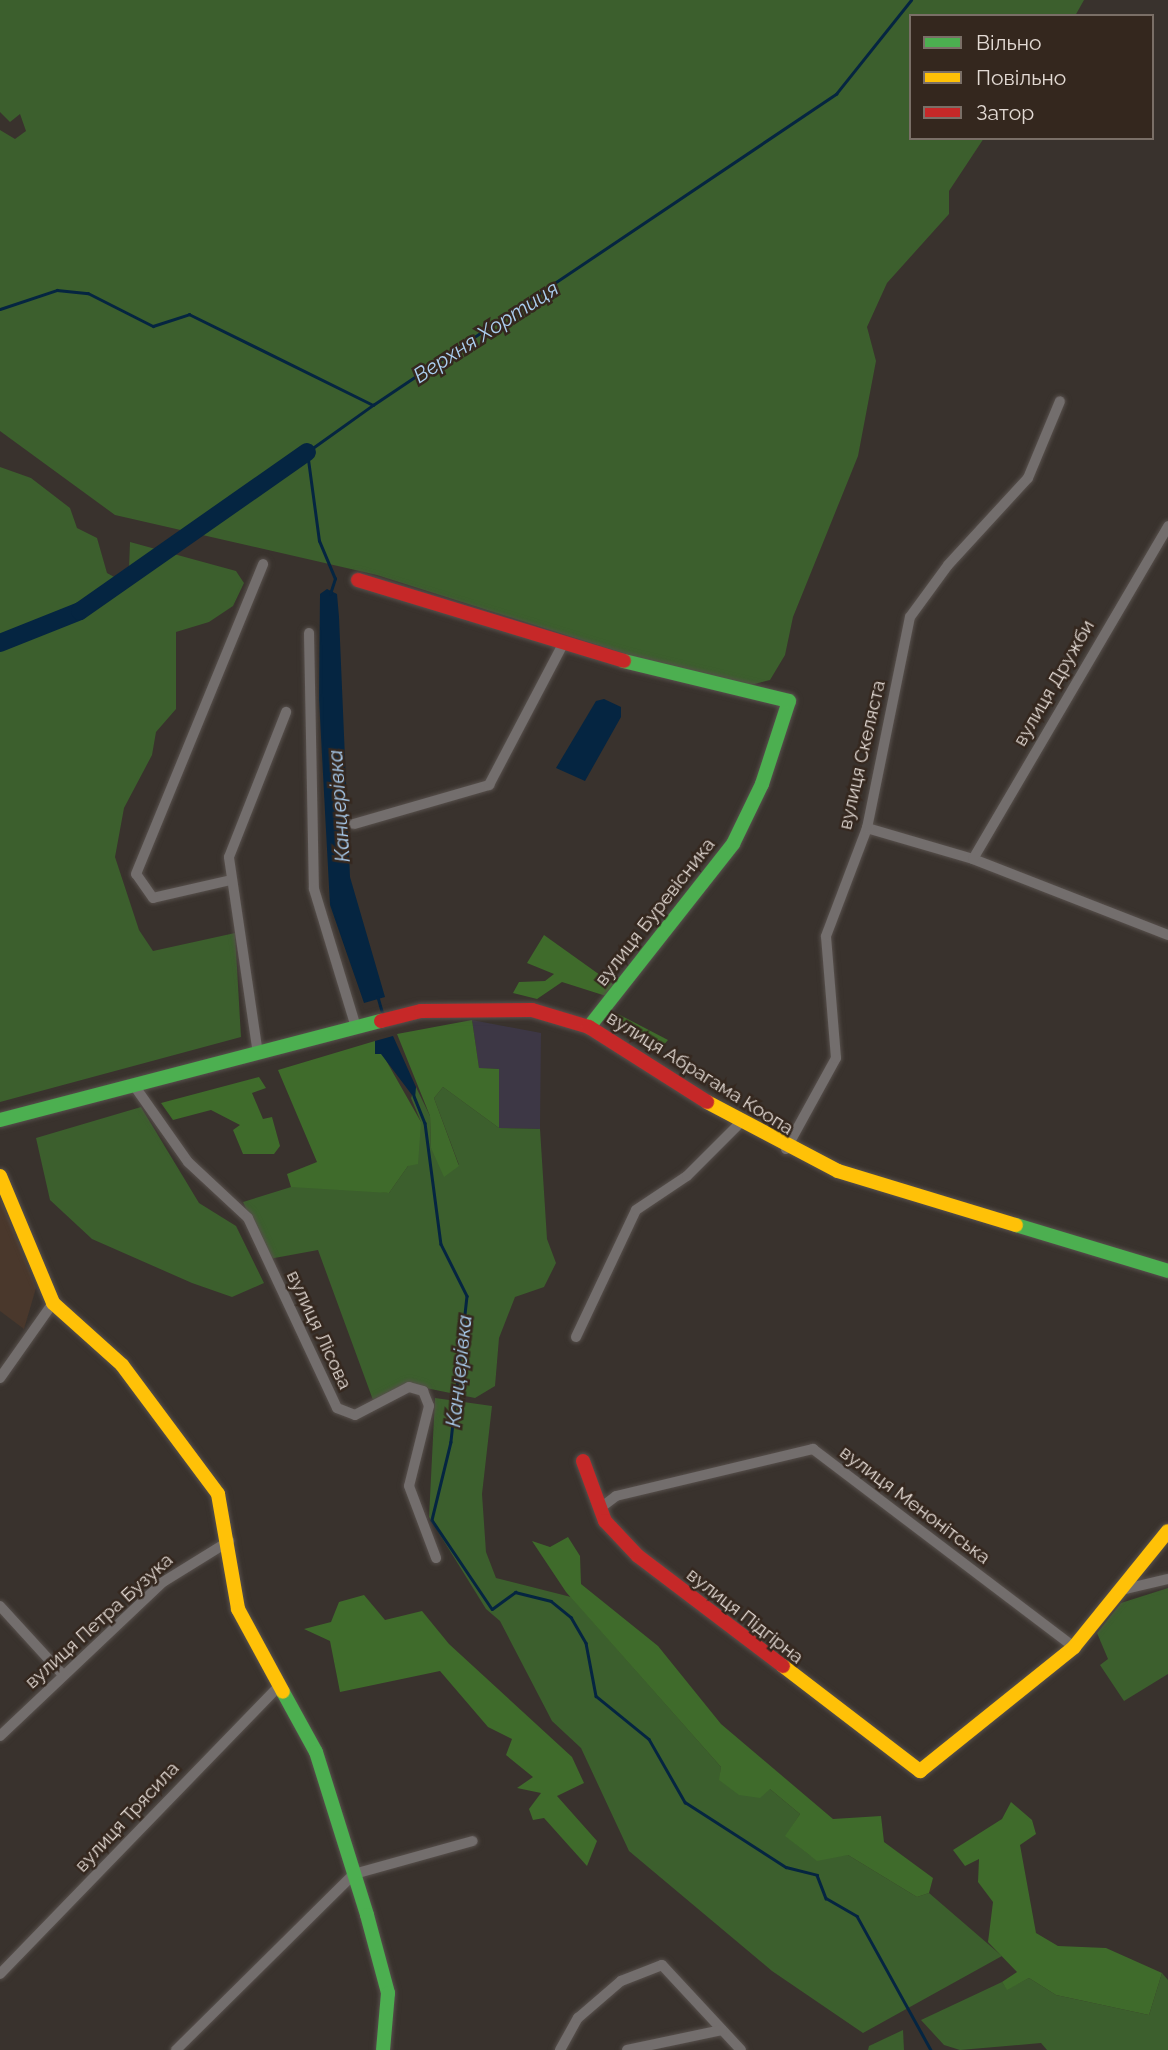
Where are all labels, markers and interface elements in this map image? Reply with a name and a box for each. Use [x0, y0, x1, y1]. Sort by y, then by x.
legend [909, 14, 1154, 140]
text: Вільно [976, 30, 1042, 55]
text: Повільно [976, 65, 1066, 90]
text: Затор [976, 100, 1034, 125]
water label: Верхня Хортиця [409, 276, 563, 388]
street label: вулиця Дружби [1009, 616, 1099, 750]
street label: вулиця Скеляста [834, 678, 890, 832]
water label: Канцерівка [322, 749, 356, 863]
street label: вулиця Буревісника [590, 834, 720, 990]
street label: вулиця Абрагама Коопа [602, 1006, 798, 1140]
street label: вулиця Лісова [282, 1267, 356, 1393]
water label: Канцерівка [441, 1314, 477, 1428]
street label: вулиця Менонітська [835, 1441, 995, 1569]
street label: вулиця Петра Бузука [20, 1549, 178, 1693]
street label: вулиця Підгірна [682, 1563, 808, 1669]
street label: вулиця Трясила [70, 1757, 184, 1877]

